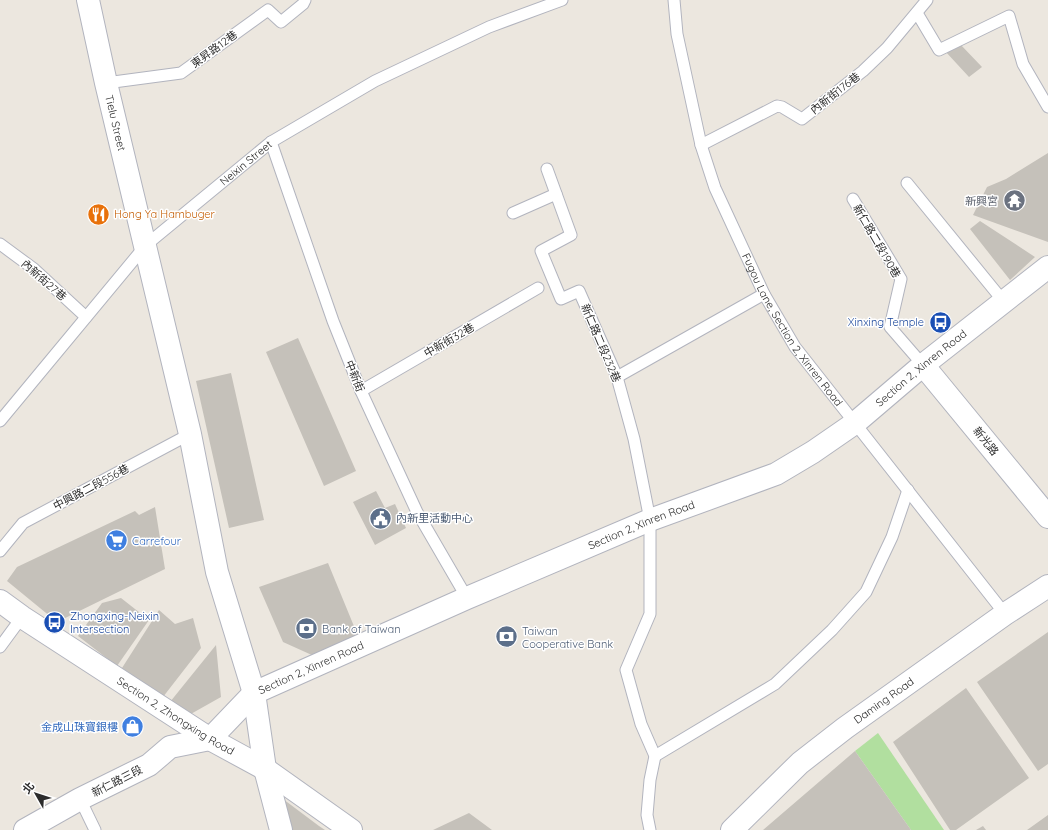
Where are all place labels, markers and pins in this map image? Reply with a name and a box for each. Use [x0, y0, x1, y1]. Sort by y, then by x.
temple icon: 新興宮 [1001, 188, 1027, 214]
place label: 新興宮 [965, 194, 998, 208]
restaurant icon: Hong Ya Hambuger [85, 201, 111, 227]
place label: Hong Ya Hambuger [114, 207, 216, 221]
bus stop icon: Xinxing Temple [927, 309, 953, 335]
place label: Xinxing Temple [848, 315, 924, 329]
public building icon: 內新里活動中心 [368, 505, 394, 531]
place label: 內新里活動中心 [396, 511, 473, 525]
supermarket icon: Carrefour [103, 528, 129, 554]
place label: Carrefour [132, 534, 182, 548]
bus stop icon: Zhongxing-Neixin Intersection [41, 609, 67, 635]
place label: Zhongxing-Neixin Intersection [70, 609, 159, 636]
bank icon: Bank of Taiwan [293, 616, 319, 642]
place label: Bank of Taiwan [322, 622, 401, 636]
bank icon: Taiwan Cooperative Bank [494, 624, 520, 650]
place label: Taiwan Cooperative Bank [522, 624, 613, 651]
shop icon: 金成山珠寶銀樓 [120, 714, 146, 740]
place label: 金成山珠寶銀樓 [41, 720, 118, 734]

